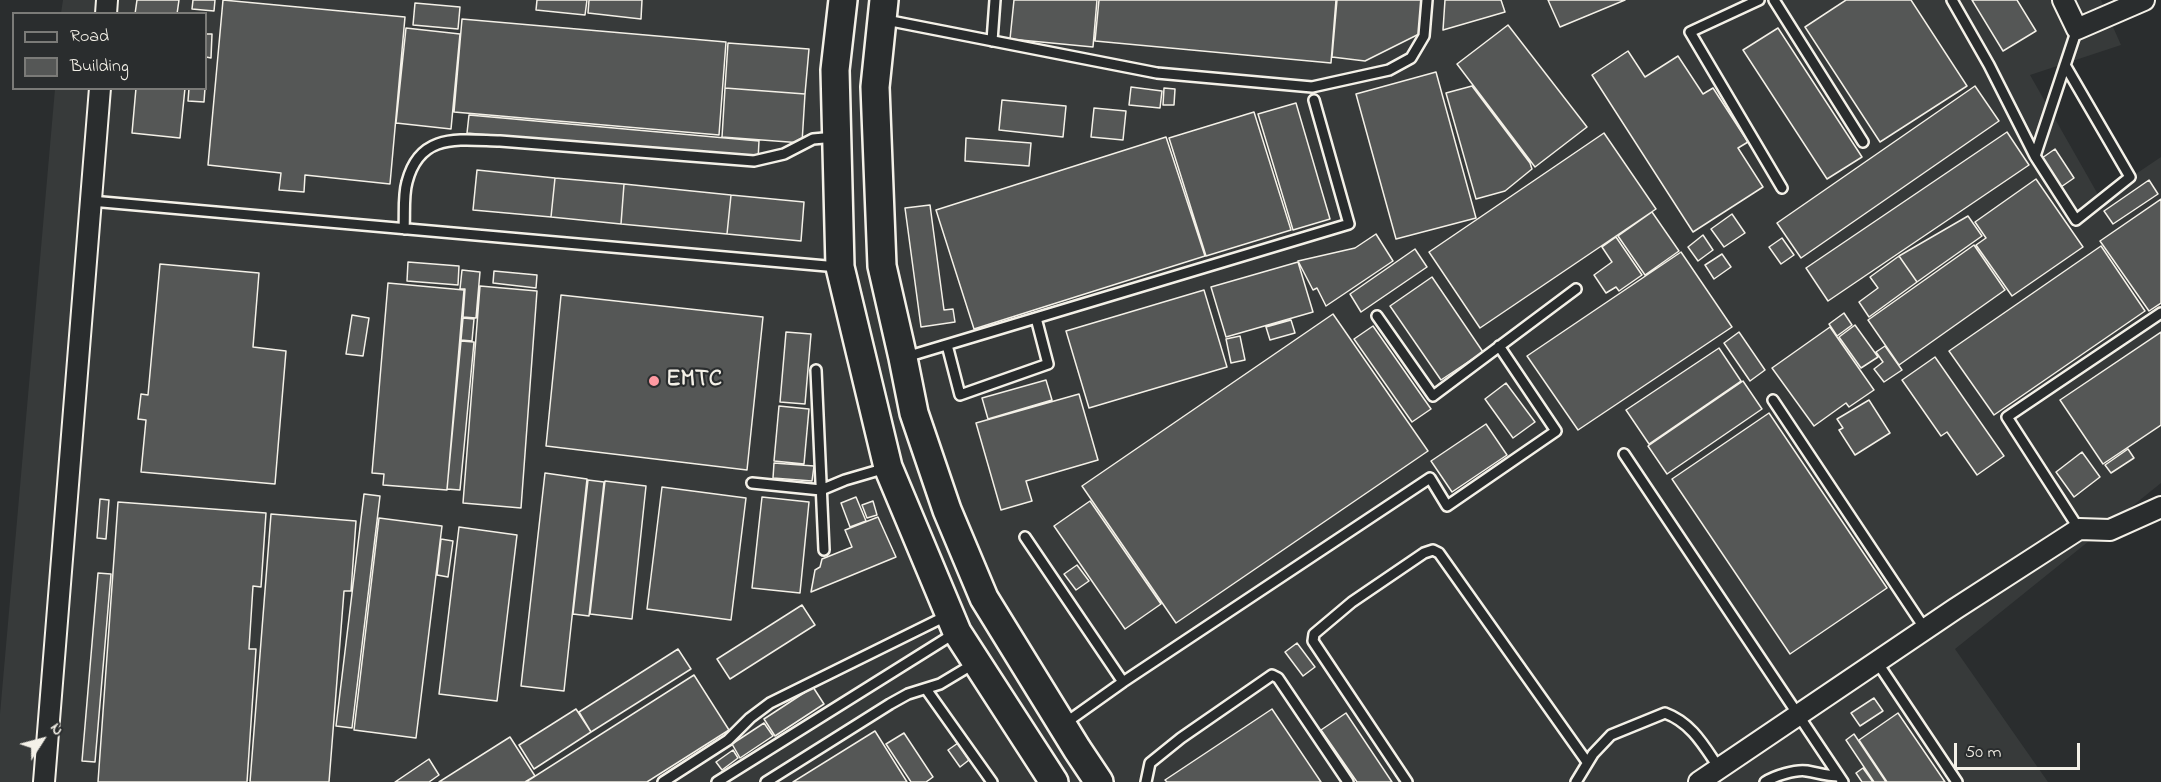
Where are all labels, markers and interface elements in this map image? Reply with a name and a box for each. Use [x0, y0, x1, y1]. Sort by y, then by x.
legend [12, 12, 207, 90]
text: Road [70, 24, 109, 50]
text: Building [70, 54, 129, 80]
place label: EMTC [666, 367, 722, 395]
marker: EMTC [647, 374, 661, 388]
north arrow [12, 710, 72, 770]
text: N [44, 718, 69, 741]
scale bar [1957, 731, 2083, 769]
text: 50 m [1965, 740, 2002, 766]

